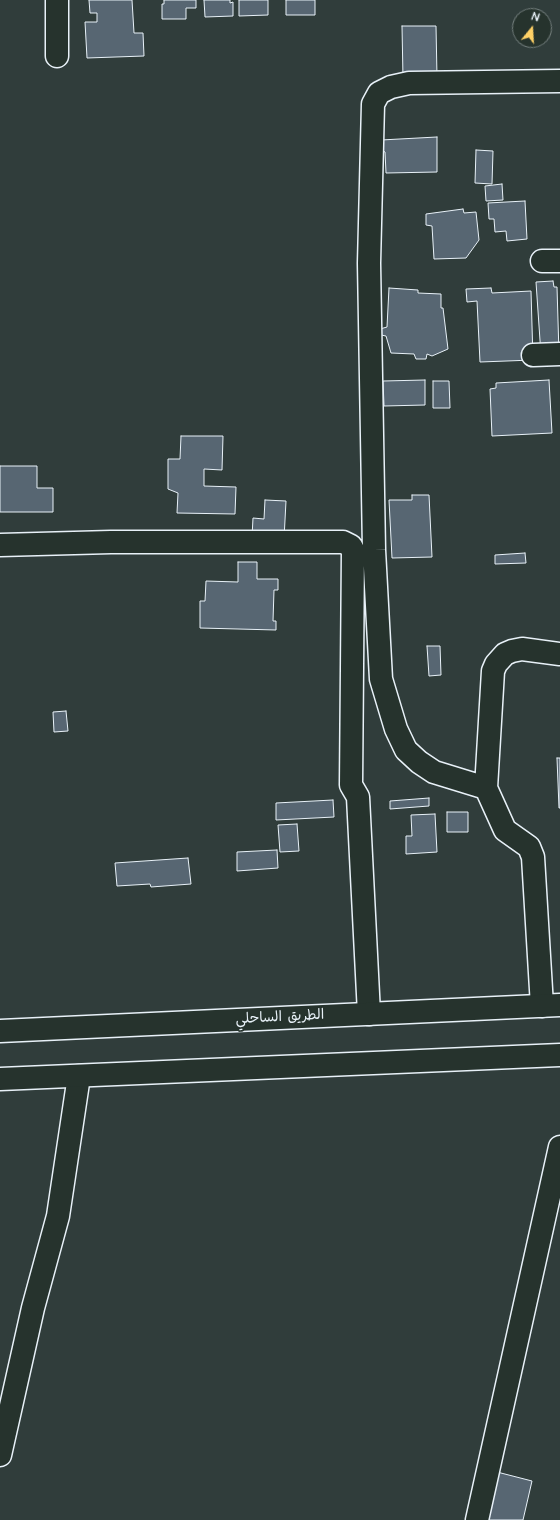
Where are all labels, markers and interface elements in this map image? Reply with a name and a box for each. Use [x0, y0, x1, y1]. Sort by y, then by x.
north arrow [512, 8, 552, 48]
text: N [530, 9, 541, 25]
street label: الطريق الساحلي [235, 1007, 325, 1029]

